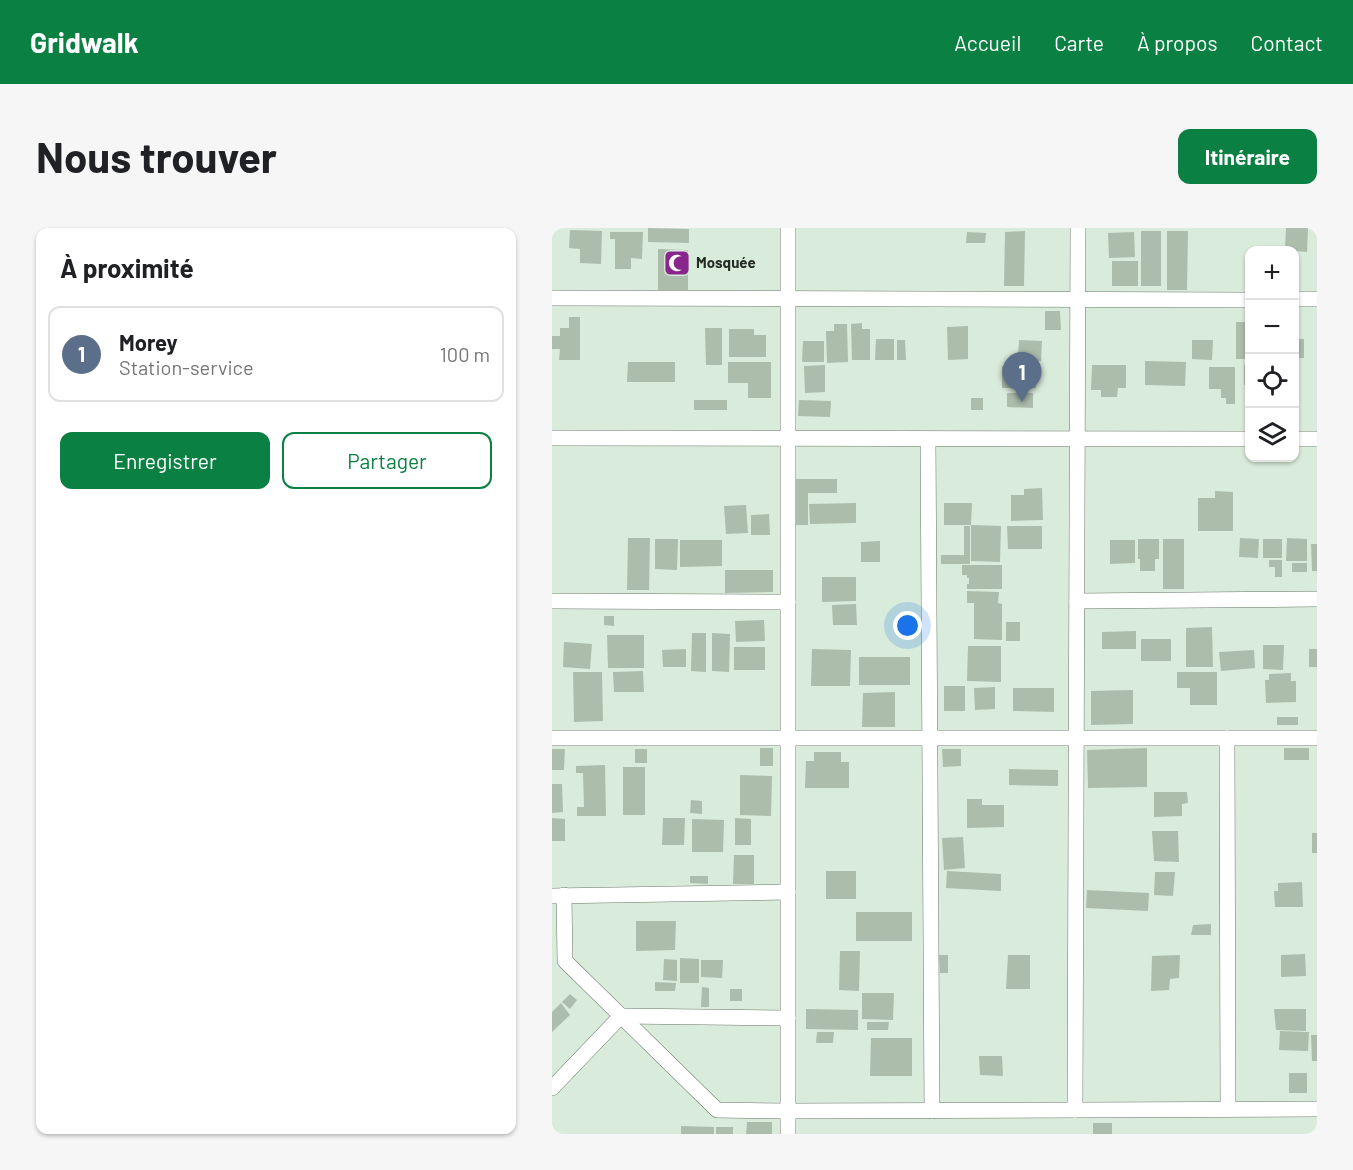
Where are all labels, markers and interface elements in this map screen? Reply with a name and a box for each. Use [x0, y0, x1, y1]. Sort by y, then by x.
text: Gridwalk [30, 25, 139, 59]
text: Accueil [954, 30, 1021, 55]
text: Carte [1054, 30, 1104, 55]
text: À propos [1137, 30, 1218, 55]
text: Contact [1251, 30, 1323, 55]
button: Itinéraire [1178, 129, 1317, 184]
text: Nous trouver [36, 131, 277, 181]
map controls [1245, 246, 1299, 462]
button: + [1245, 246, 1299, 300]
mosque icon: Mosquée [662, 248, 692, 278]
text: À proximité [60, 252, 194, 283]
place label: Mosquée [696, 253, 756, 271]
button: − [1245, 300, 1299, 354]
text: Morey [119, 329, 178, 355]
text: 1 [78, 342, 85, 366]
text: 100 m [440, 342, 490, 366]
pin: 1 [1002, 352, 1042, 402]
button: locate [1245, 354, 1299, 408]
text: Station-service [119, 355, 254, 379]
button: layers [1245, 408, 1299, 462]
button: Enregistrer [60, 432, 270, 489]
button: Partager [282, 432, 492, 489]
your location [893, 611, 922, 640]

